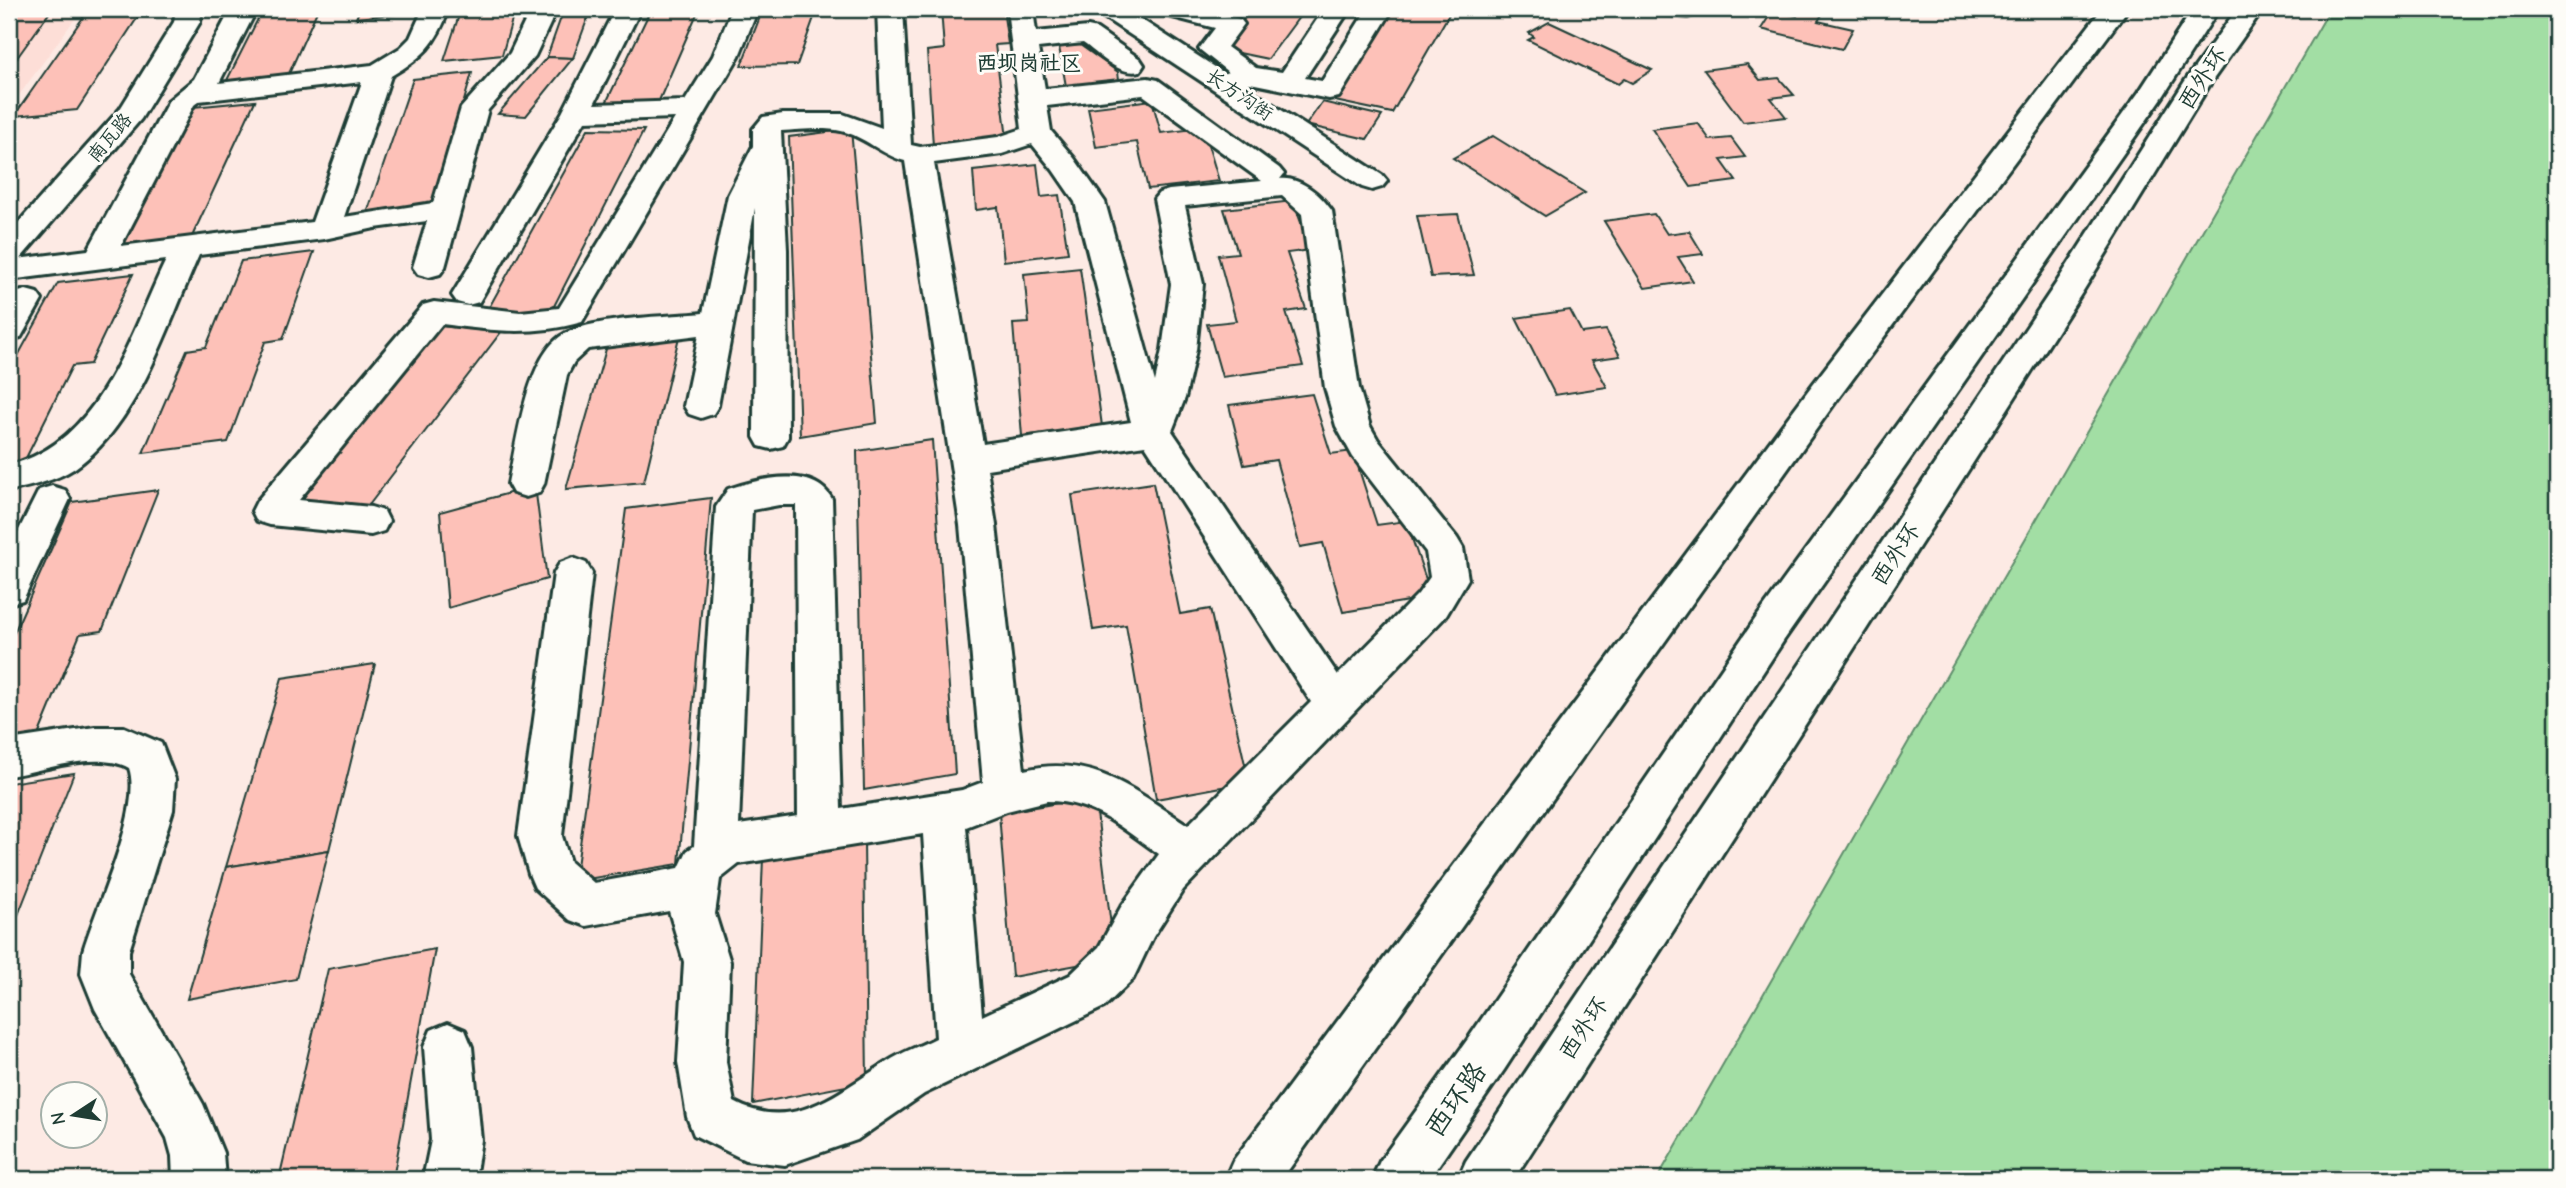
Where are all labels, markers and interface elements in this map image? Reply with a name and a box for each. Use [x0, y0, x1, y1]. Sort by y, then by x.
street label: 西外环 [2172, 42, 2233, 115]
district label: 西坝岗社区 [977, 51, 1082, 75]
street label: 长方沟街 [1202, 64, 1277, 125]
street label: 南瓦路 [83, 109, 137, 167]
street label: 西外环 [1865, 518, 1926, 591]
street label: 西外环 [1553, 992, 1614, 1065]
street label: 西环路 [1419, 1056, 1493, 1143]
north arrow [38, 1080, 108, 1150]
text: N [46, 1110, 70, 1127]

